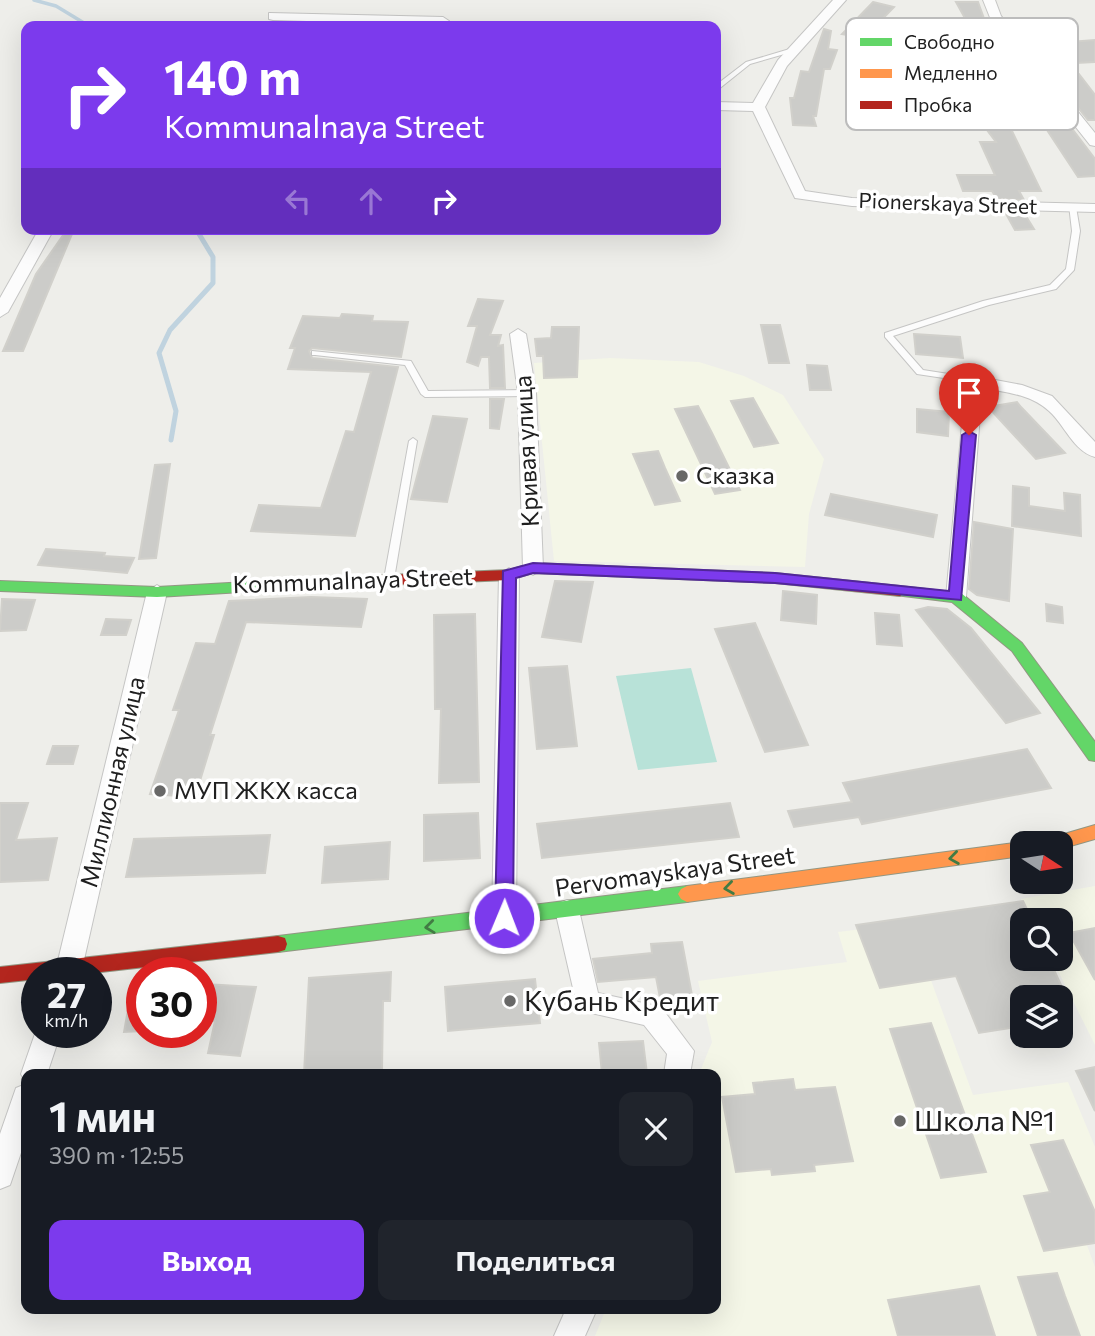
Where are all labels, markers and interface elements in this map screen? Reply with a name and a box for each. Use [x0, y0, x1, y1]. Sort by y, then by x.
legend [846, 18, 1078, 130]
text: Свободно [904, 30, 994, 53]
text: 140 m [164, 45, 301, 105]
icon: right [49, 49, 140, 140]
text: Медленно [904, 61, 998, 84]
text: Пробка [904, 93, 972, 116]
text: Kommunalnaya Street [164, 105, 485, 145]
icon: left [279, 182, 317, 220]
icon: ahead [352, 182, 390, 220]
icon: right [425, 182, 463, 220]
street label: Pionerskaya Street [858, 187, 1038, 218]
pin [939, 363, 999, 435]
street label: Кривая улица [507, 374, 544, 528]
icon: arrive [950, 374, 988, 412]
place label: Сказка [696, 460, 775, 489]
marker: Сказка [674, 468, 690, 484]
street label: Kommunalnaya Street [232, 561, 474, 598]
street label: Миллионная улица [73, 674, 150, 890]
place label: МУП ЖКХ касса [174, 775, 358, 804]
marker: МУП ЖКХ касса [152, 783, 168, 799]
north arrow [1010, 831, 1073, 894]
map controls [1010, 831, 1073, 1048]
street label: Pervomayskaya Street [553, 839, 797, 902]
one-way arrow [948, 851, 960, 866]
position arrow [467, 881, 541, 955]
one-way arrow [723, 881, 735, 896]
button: search [1010, 908, 1073, 971]
one-way arrow [424, 919, 436, 934]
speed limit sign: 30 [126, 957, 217, 1048]
text: 27 [47, 972, 86, 1015]
place label: Кубань Кредит [524, 983, 719, 1017]
button: layers [1010, 985, 1073, 1048]
marker: Кубань Кредит [502, 993, 518, 1009]
text: km/h [45, 1009, 88, 1031]
text: 1 мин [49, 1089, 156, 1141]
button: close [619, 1092, 693, 1166]
place label: Школа №1 [914, 1103, 1055, 1137]
marker: Школа №1 [892, 1113, 908, 1129]
text: 390 m · 12:55 [49, 1141, 184, 1169]
button: Выход [49, 1220, 364, 1300]
button: Поделиться [378, 1220, 693, 1300]

